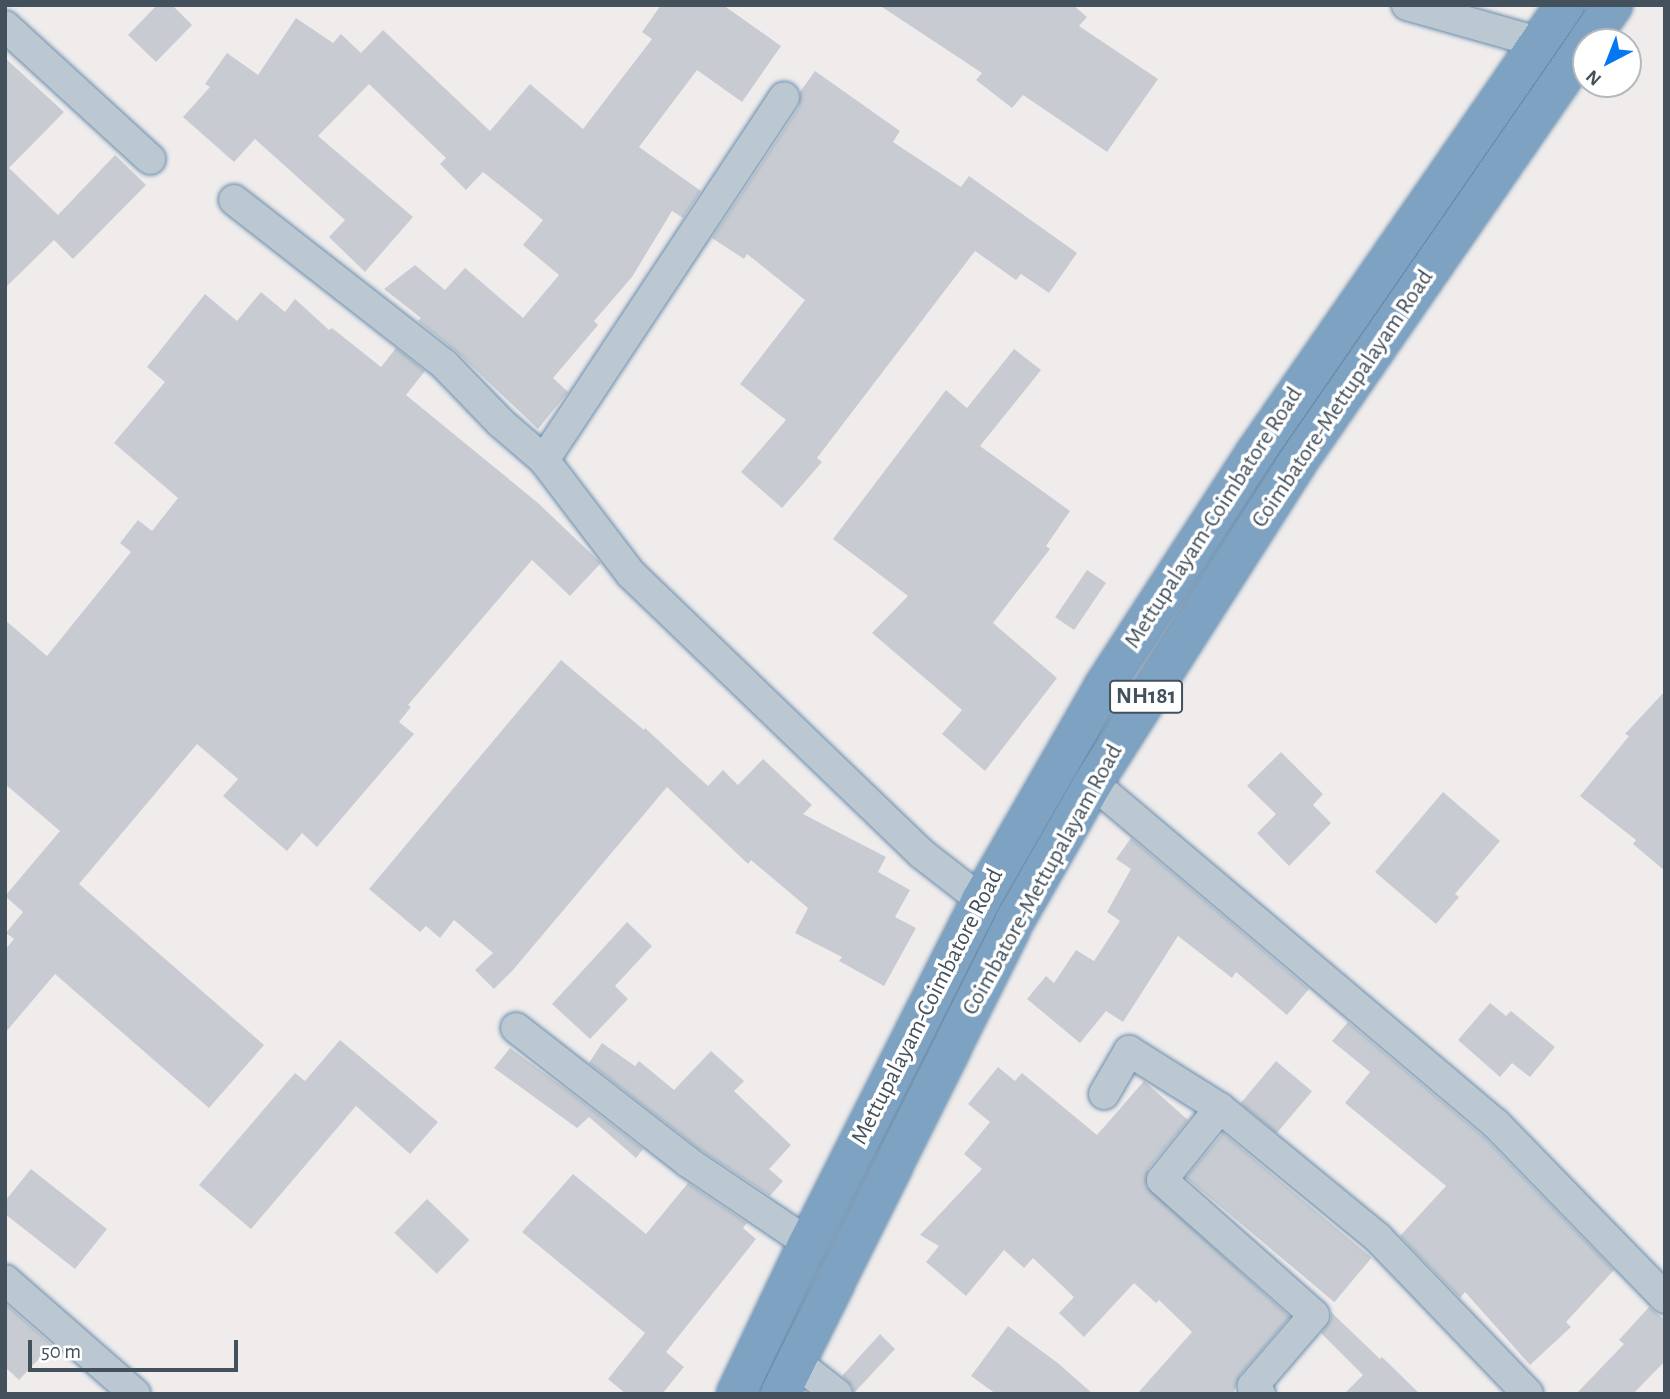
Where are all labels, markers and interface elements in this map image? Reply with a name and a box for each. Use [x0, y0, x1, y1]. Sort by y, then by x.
north arrow [1572, 28, 1642, 98]
text: N [1583, 66, 1605, 89]
street label: Coimbatore-Mettupalayam Road [1246, 264, 1440, 534]
street label: Mettupalayam-Coimbatore Road [1119, 382, 1309, 654]
road number: NH181 [1108, 678, 1184, 716]
street label: Coimbatore-Mettupalayam Road [956, 740, 1130, 1020]
street label: Mettupalayam-Coimbatore Road [846, 864, 1010, 1150]
scale bar [32, 1326, 242, 1370]
text: 50 m [41, 1341, 81, 1362]

